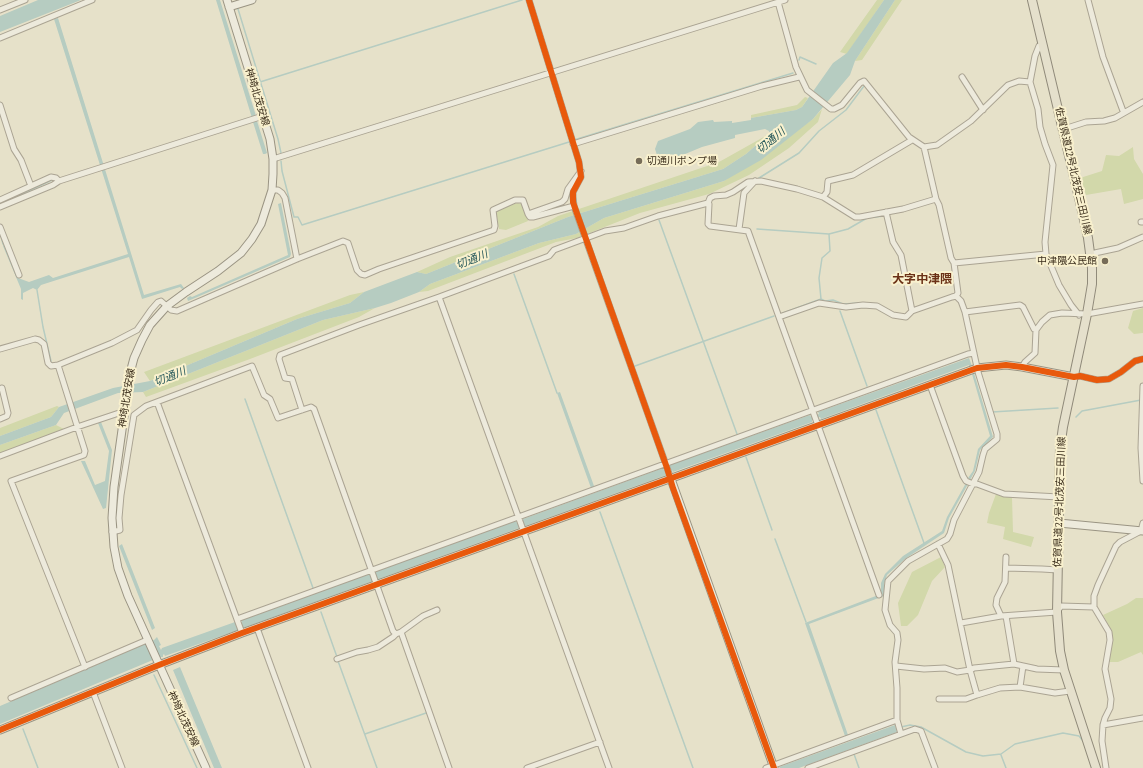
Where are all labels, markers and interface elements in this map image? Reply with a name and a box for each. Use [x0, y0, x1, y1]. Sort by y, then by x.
street label: 神埼北茂安線 [242, 67, 272, 127]
street label: 佐賀県道22号北茂安三田川線 [1052, 106, 1094, 236]
water label: 切通川 [754, 125, 788, 157]
place label: 切通川ポンプ場 [647, 155, 717, 167]
marker: 切通川ポンプ場 [634, 156, 644, 166]
water label: 切通川 [454, 248, 490, 272]
place label: 中津隈公民館 [1037, 255, 1097, 267]
marker: 中津隈公民館 [1100, 256, 1110, 266]
district label: 大字中津隈 [892, 273, 952, 287]
water label: 切通川 [152, 365, 188, 389]
street label: 神埼北茂安線 [116, 367, 138, 429]
street label: 佐賀県道22号北茂安三田川線 [1052, 437, 1068, 567]
street label: 神埼北茂安線 [165, 689, 201, 749]

